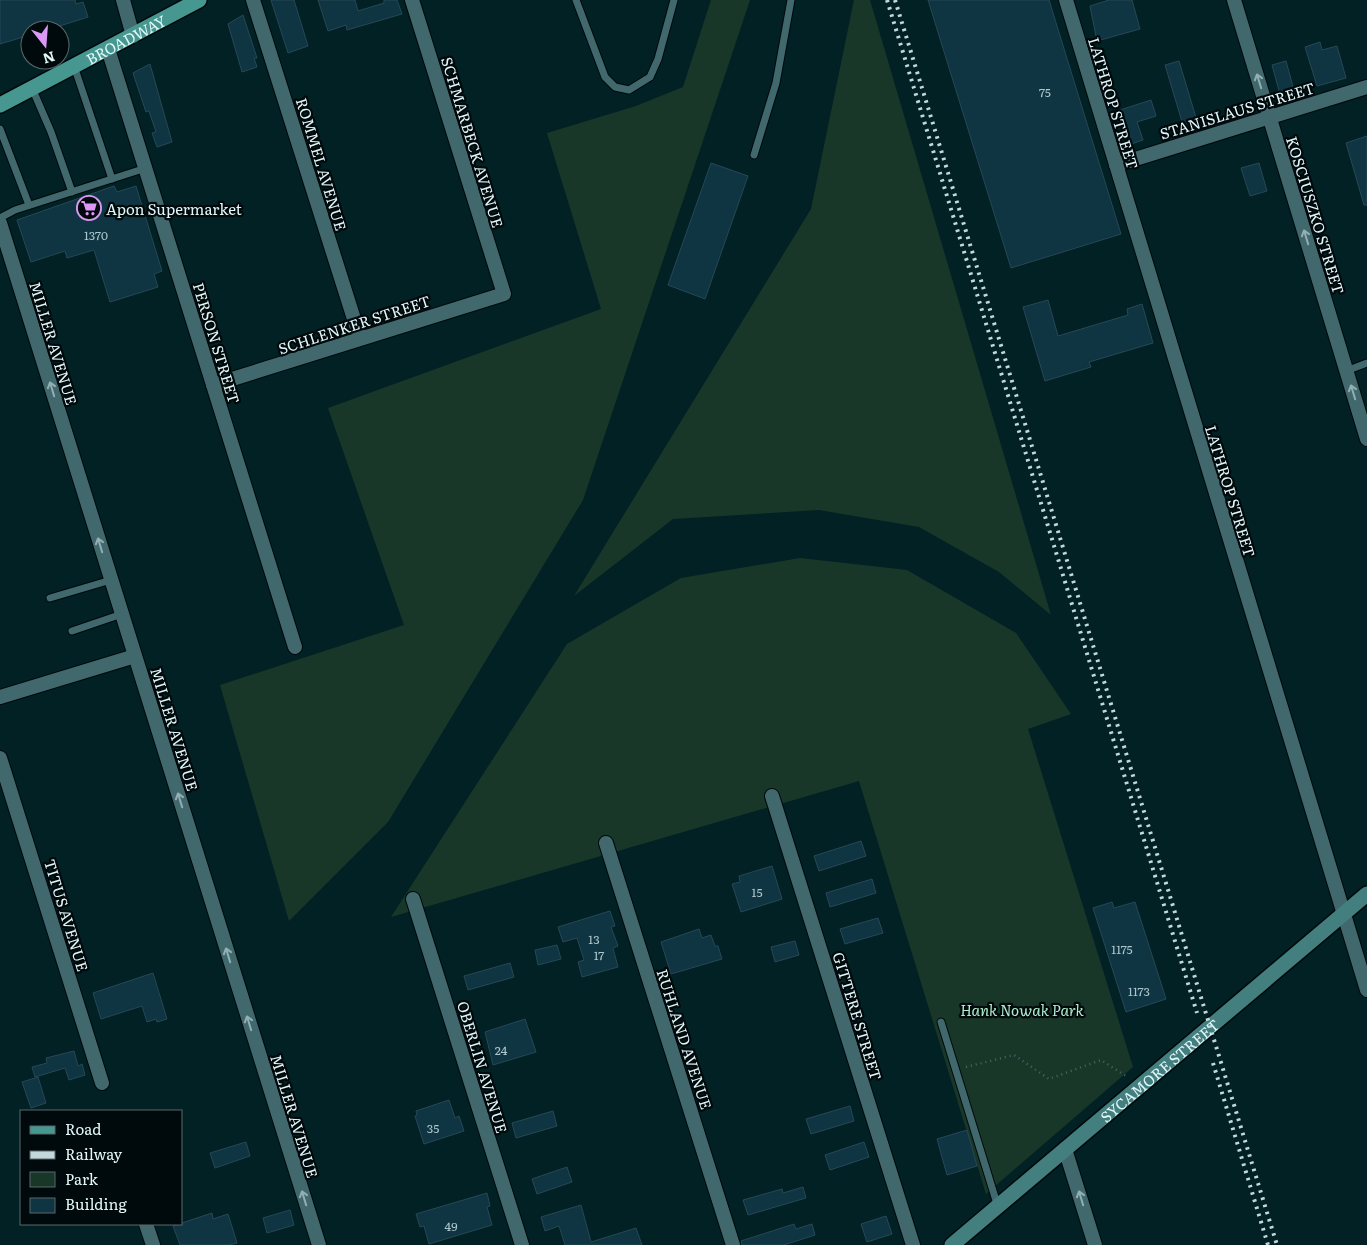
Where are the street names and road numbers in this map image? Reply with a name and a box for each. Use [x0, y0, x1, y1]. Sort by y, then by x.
street label: BROADWAY [81, 8, 170, 69]
street label: LATHROP STREET [1083, 34, 1145, 172]
street label: SCHMARBECK AVENUE [436, 54, 510, 230]
street label: STANISLAUS STREET [1157, 75, 1317, 145]
street label: ROMMEL AVENUE [291, 95, 353, 233]
street label: KOSCIUSZKO STREET [1281, 133, 1351, 297]
street label: MILLER AVENUE [24, 278, 84, 408]
street label: PERSON STREET [188, 280, 246, 406]
street label: SCHLENKER STREET [275, 289, 433, 359]
street label: LATHROP STREET [1200, 422, 1262, 560]
street label: MILLER AVENUE [145, 664, 205, 794]
street label: TITUS AVENUE [39, 856, 95, 974]
street label: GITTERE STREET [828, 949, 888, 1083]
street label: RUHLAND AVENUE [651, 966, 719, 1112]
street label: OBERLIN AVENUE [452, 998, 514, 1136]
street label: SYCAMORE STREET [1094, 1013, 1224, 1127]
street label: MILLER AVENUE [265, 1051, 325, 1181]

